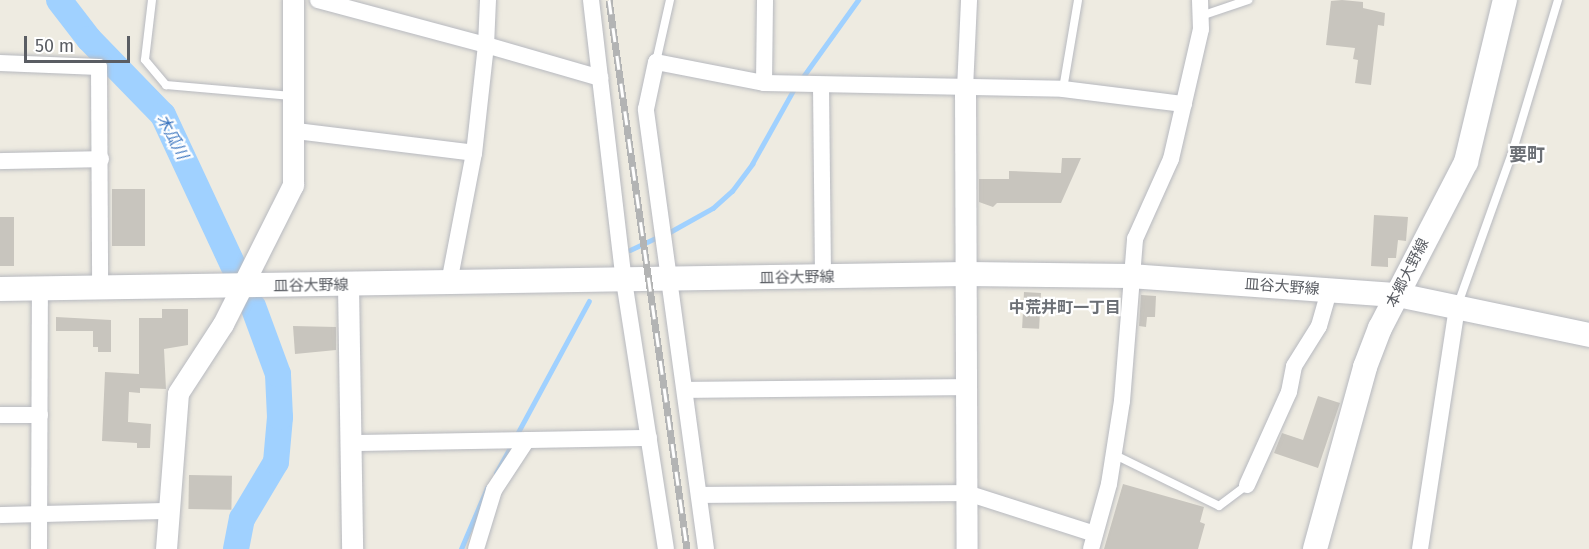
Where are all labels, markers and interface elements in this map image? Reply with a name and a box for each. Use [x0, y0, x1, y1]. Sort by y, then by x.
scale bar [27, 24, 134, 62]
text: 50 m [35, 35, 74, 57]
water label: 木瓜川 [152, 111, 192, 163]
district label: 要町 [1509, 144, 1545, 166]
street label: 本郷大野線 [1383, 236, 1433, 310]
street label: 皿谷大野線 [759, 268, 835, 288]
street label: 皿谷大野線 [1244, 275, 1320, 299]
street label: 皿谷大野線 [273, 276, 349, 296]
district label: 中荒井町一丁目 [1009, 298, 1121, 318]

